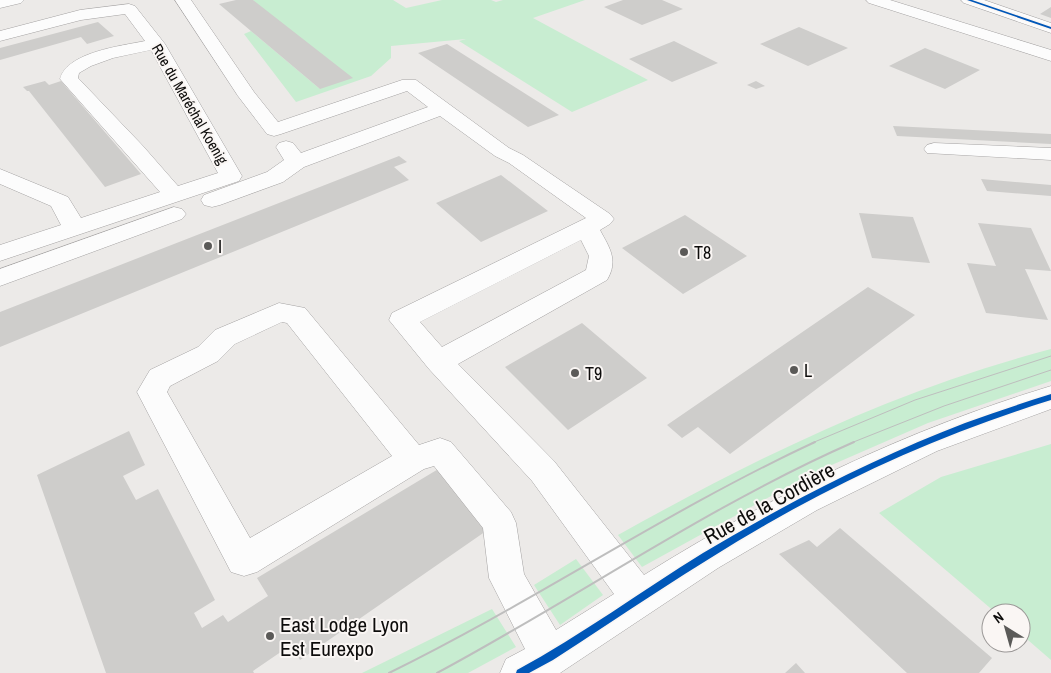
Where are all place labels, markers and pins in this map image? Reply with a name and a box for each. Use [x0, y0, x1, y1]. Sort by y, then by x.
place label: I [218, 234, 222, 259]
marker: I [202, 240, 214, 252]
place label: T8 [694, 240, 711, 265]
marker: T8 [678, 246, 690, 258]
place label: L [804, 358, 812, 383]
place label: T9 [585, 361, 602, 386]
marker: L [788, 364, 800, 376]
marker: T9 [569, 367, 581, 379]
place label: East Lodge Lyon Est Eurexpo [280, 610, 409, 663]
marker: East Lodge Lyon Est Eurexpo [264, 630, 276, 642]

